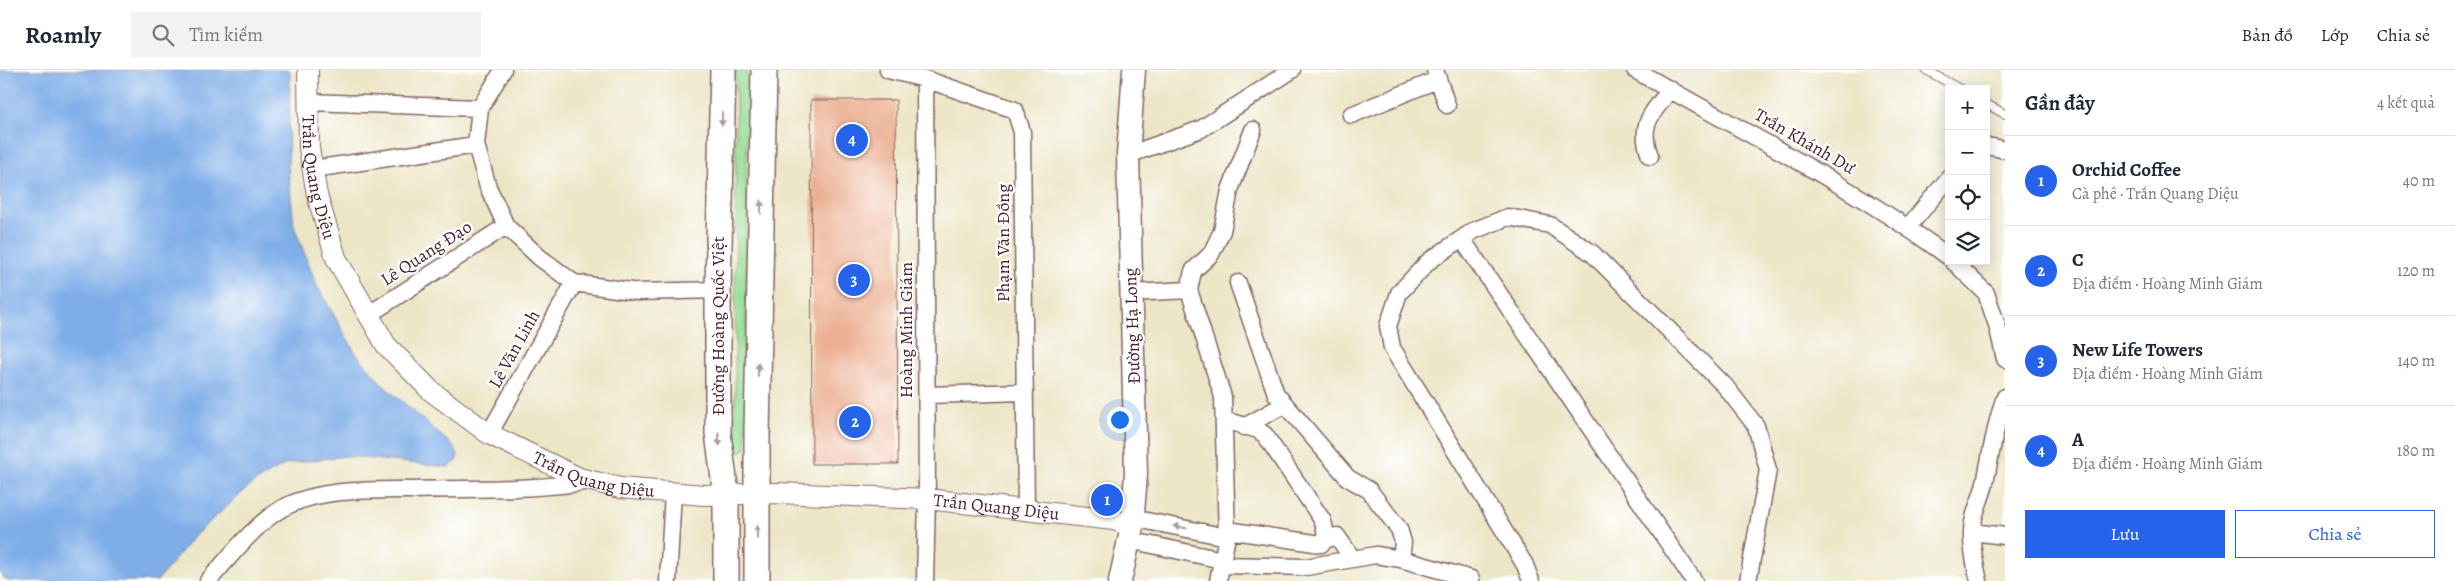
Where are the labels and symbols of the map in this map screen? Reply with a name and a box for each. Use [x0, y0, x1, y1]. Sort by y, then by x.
street label: Trần Khánh Dư [1750, 102, 1860, 180]
one-way arrow [717, 111, 725, 127]
street label: Trần Quang Diệu [297, 115, 342, 242]
pin: 4 [836, 121, 868, 159]
street label: Phạm Văn Đồng [991, 184, 1015, 302]
one-way arrow [757, 199, 765, 215]
street label: Lê Quang Đạo [376, 215, 476, 291]
street label: Đường Hoàng Quốc Việt [706, 236, 730, 416]
pin: 3 [838, 261, 870, 299]
street label: Hoàng Minh Giám [894, 262, 918, 398]
street label: Đường Hạ Long [1118, 267, 1146, 385]
street label: Lê Văn Linh [483, 305, 545, 392]
one-way arrow [754, 362, 762, 378]
pin: 2 [839, 403, 871, 441]
your location [1107, 407, 1133, 433]
one-way arrow [715, 431, 723, 447]
street label: Trần Quang Diệu [529, 445, 656, 503]
pin: 1 [1091, 481, 1123, 519]
street label: Trần Quang Diệu [932, 488, 1061, 526]
one-way arrow [1172, 523, 1187, 531]
one-way arrow [753, 524, 761, 540]

